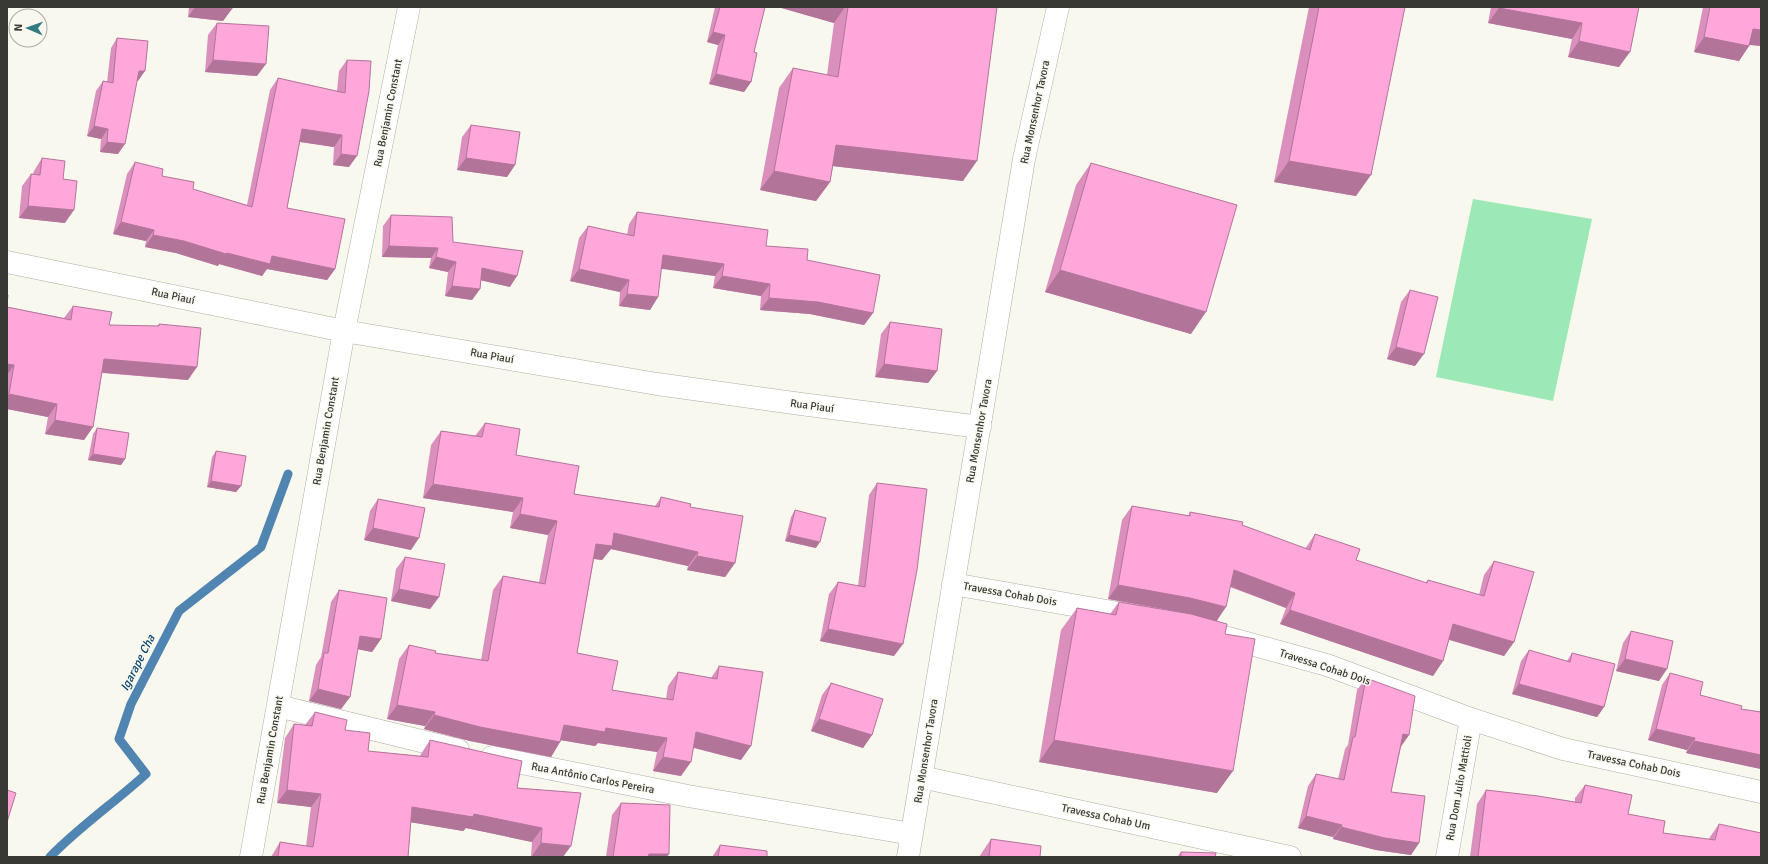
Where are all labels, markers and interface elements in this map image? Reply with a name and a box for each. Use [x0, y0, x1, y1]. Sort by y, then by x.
north arrow [8, 8, 48, 48]
text: N [12, 24, 25, 32]
street label: Rua Benjamin Constant [371, 58, 405, 168]
street label: Rua Monsenhor Tavora [1018, 59, 1052, 165]
street label: Rua Piauí [150, 285, 196, 307]
street label: Rua Piauí [469, 346, 515, 366]
street label: Rua Benjamin Constant [310, 376, 342, 486]
street label: Rua Monsenhor Tavora [963, 377, 995, 484]
street label: Rua Piauí [789, 396, 835, 416]
street label: Travessa Cohab Dois [962, 579, 1058, 609]
water label: Igarape Cha [117, 632, 159, 694]
street label: Travessa Cohab Dois [1278, 646, 1372, 688]
street label: Rua Benjamin Constant [254, 695, 286, 805]
street label: Rua Monsenhor Tavora [911, 697, 941, 804]
street label: Rua Dom Julio Mattioli [1443, 734, 1475, 842]
street label: Travessa Cohab Dois [1586, 748, 1682, 780]
street label: Rua Antônio Carlos Pereira [530, 760, 656, 796]
street label: Travessa Cohab Um [1060, 801, 1152, 833]

